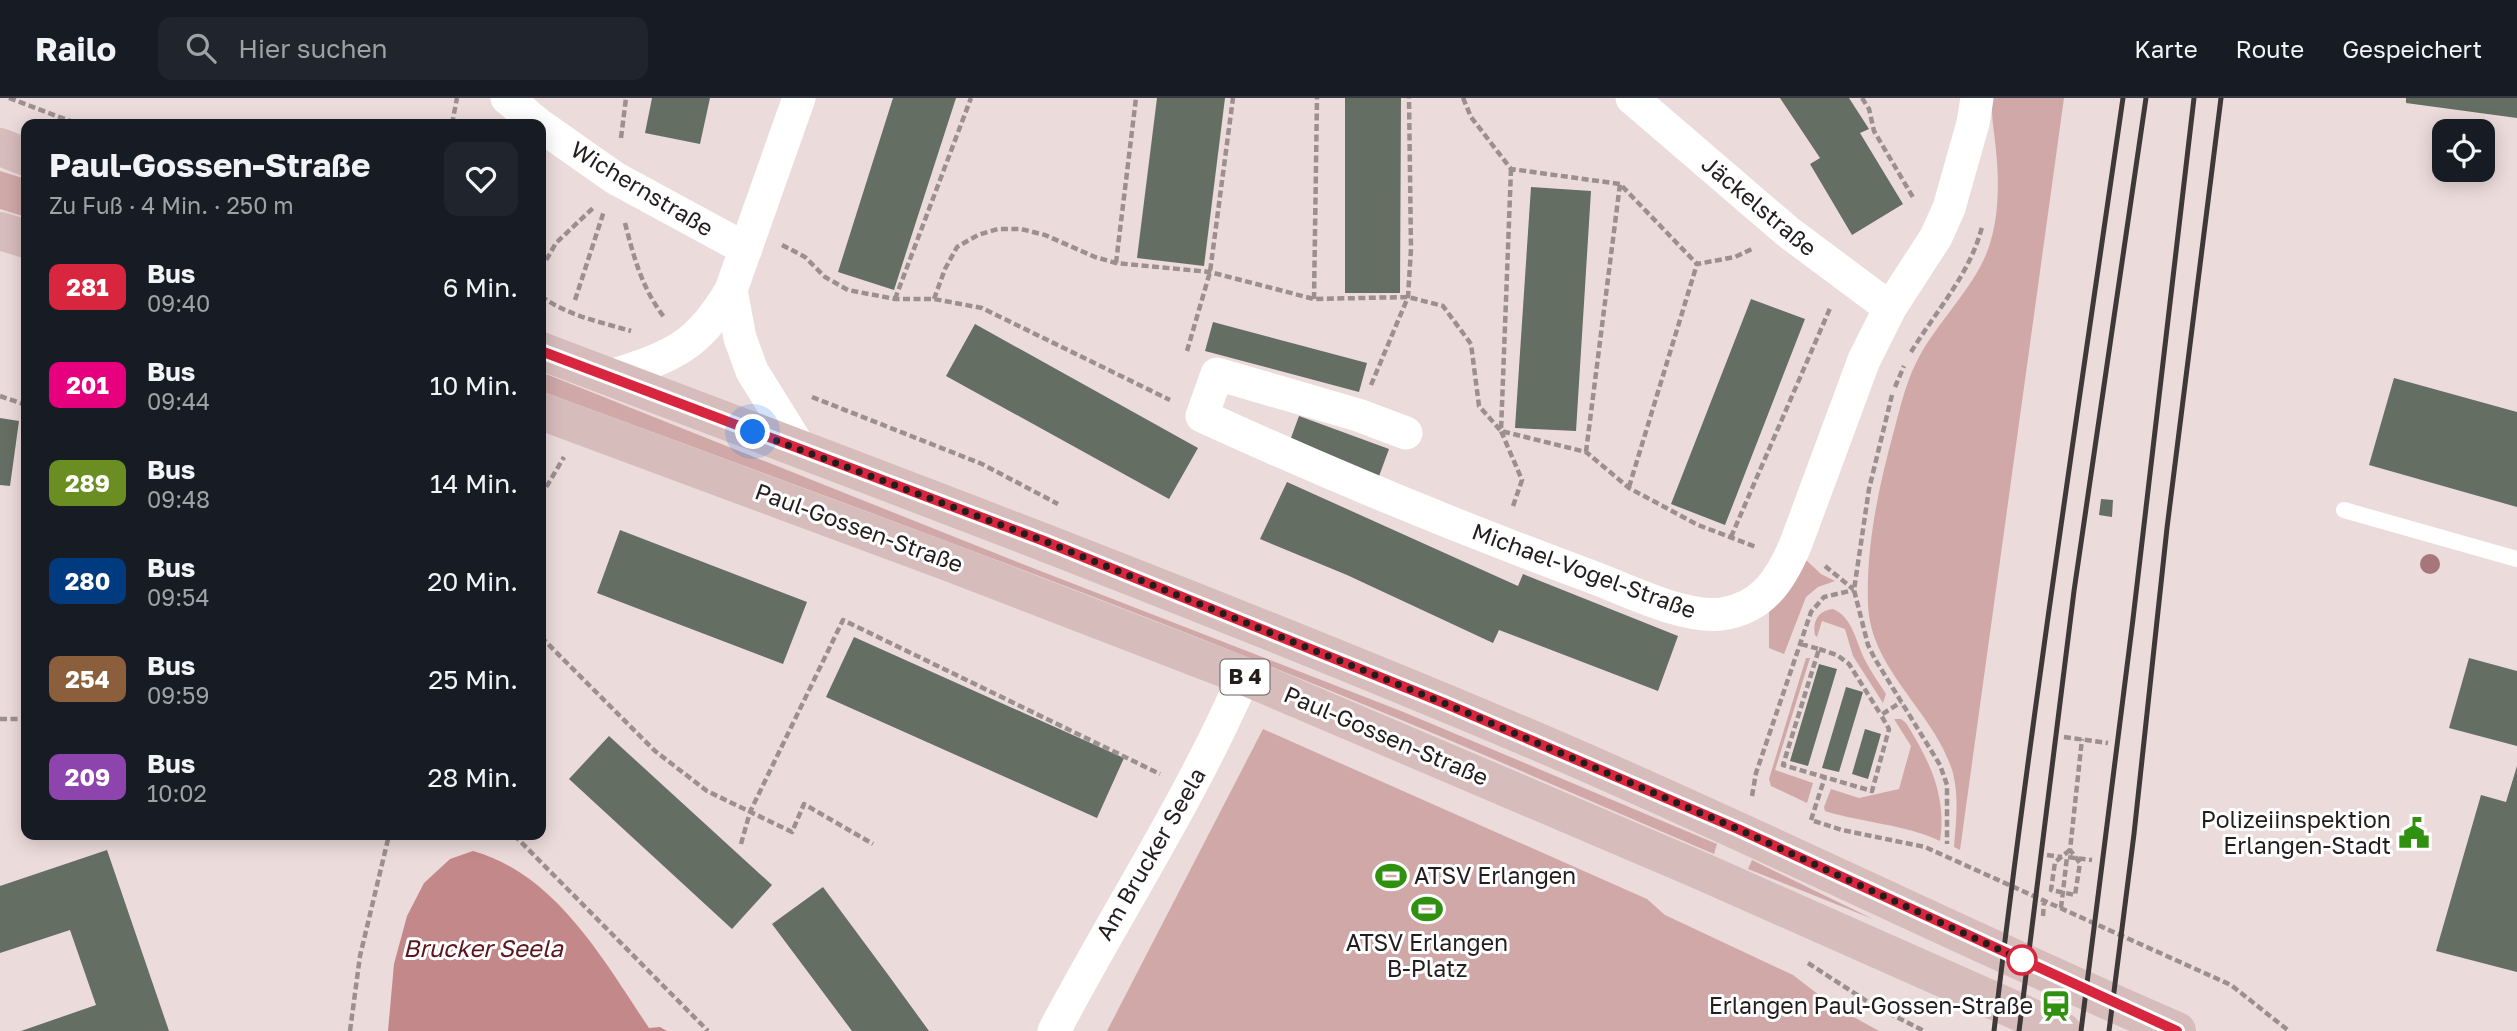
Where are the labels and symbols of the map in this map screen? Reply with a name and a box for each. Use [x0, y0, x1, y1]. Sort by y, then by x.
street label: Wichernstraße [566, 135, 719, 242]
street label: Jäckelstraße [1697, 149, 1823, 261]
your location [735, 414, 770, 449]
street label: Paul-Gossen-Straße [751, 476, 967, 578]
street label: Michael-Vogel-Straße [1468, 516, 1700, 624]
road number: B 4 [1220, 660, 1270, 694]
street label: Paul-Gossen-Straße [1280, 679, 1493, 791]
street label: Am Brucker Seela [1089, 762, 1211, 945]
place label: Polizeiinspektion Erlangen-Stadt [2201, 805, 2391, 859]
public building icon: Polizeiinspektion Erlangen-Stadt [2397, 816, 2431, 850]
sports icon: ATSV Erlangen [1374, 859, 1408, 893]
place label: ATSV Erlangen [1414, 861, 1576, 889]
sports icon: ATSV Erlangen B-Platz [1410, 892, 1444, 926]
place label: ATSV Erlangen B-Platz [1346, 928, 1508, 982]
water label: Brucker Seela [403, 933, 564, 962]
unlabelled marker [2007, 945, 2037, 975]
station icon: Erlangen Paul-Gossen-Straße [2039, 989, 2073, 1023]
place label: Erlangen Paul-Gossen-Straße [1709, 991, 2033, 1019]

